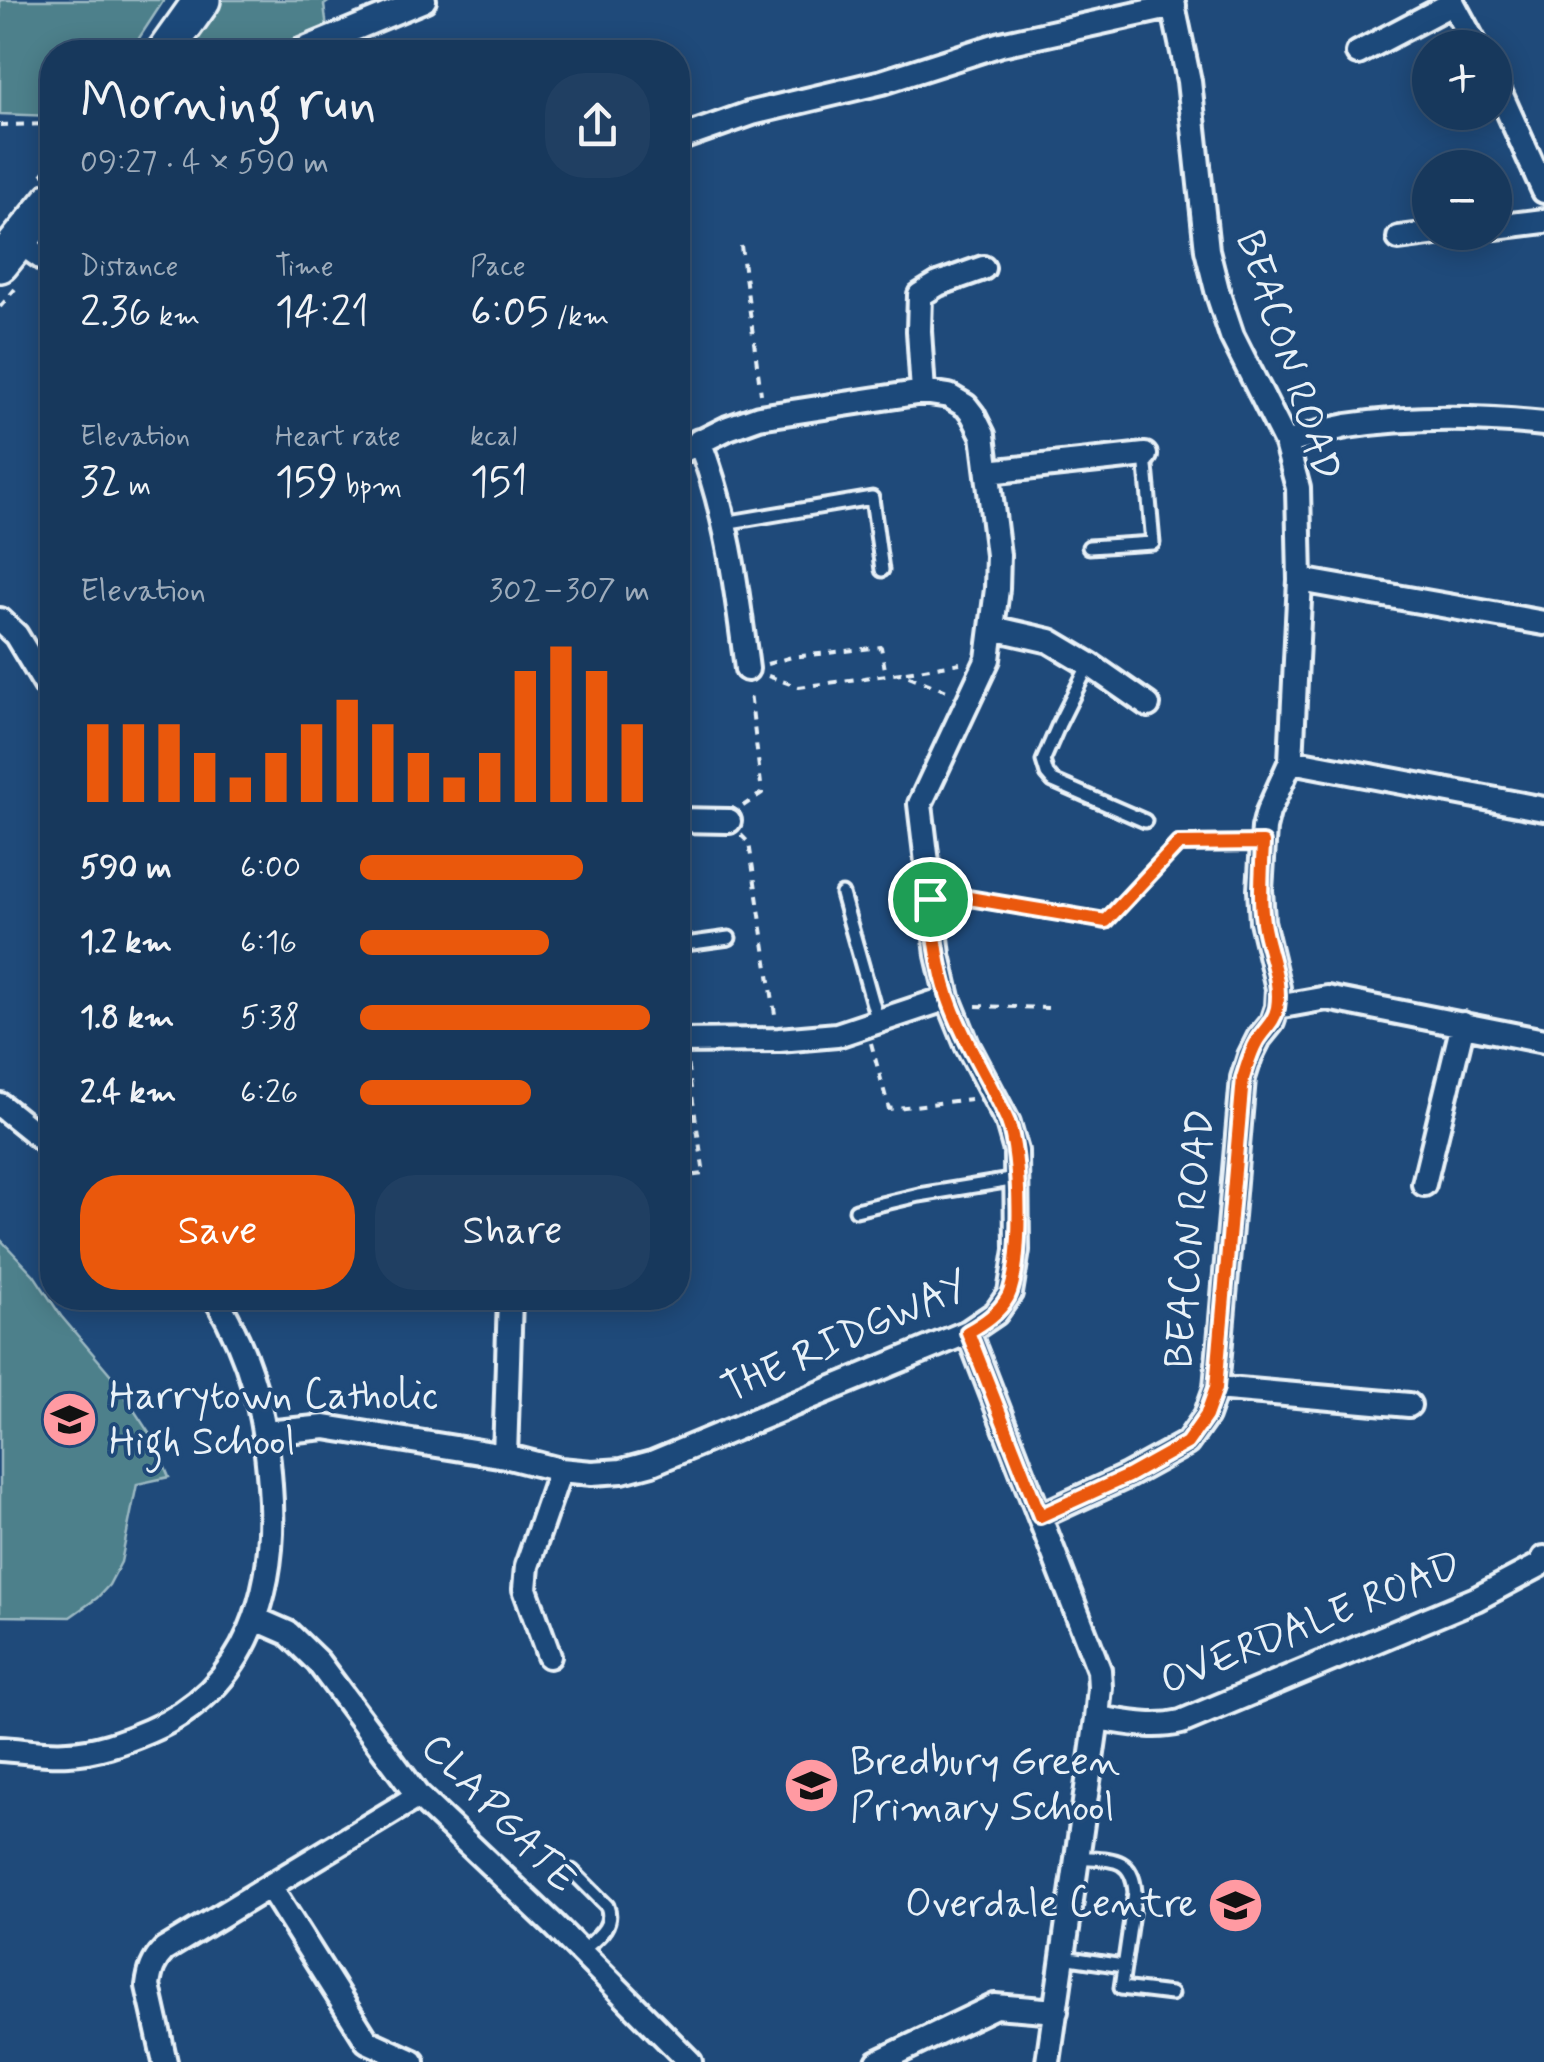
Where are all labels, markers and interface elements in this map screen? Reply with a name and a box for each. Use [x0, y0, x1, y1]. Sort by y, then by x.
map controls [1412, 30, 1512, 250]
button: + [1412, 30, 1512, 130]
text: Morning run [80, 68, 377, 140]
button: share [545, 73, 650, 178]
text: 09:27 · 4 × 590 m [80, 142, 329, 184]
button: − [1412, 150, 1512, 250]
street label: BEACON ROAD [1222, 224, 1352, 488]
text: Distance [80, 249, 178, 286]
text: Time [275, 249, 334, 286]
text: Pace [470, 249, 526, 286]
text: 2.36 [80, 286, 152, 341]
text: 14:21 [275, 286, 369, 341]
text: 6:05 [470, 286, 549, 341]
text: km [152, 299, 200, 336]
text: /km [549, 299, 609, 336]
text: Elevation [80, 419, 190, 456]
text: Heart rate [275, 419, 401, 456]
text: kcal [470, 419, 517, 456]
text: 32 [80, 456, 121, 511]
text: 159 [275, 456, 338, 511]
text: 151 [470, 456, 528, 511]
text: m [121, 469, 151, 506]
text: bpm [338, 469, 402, 506]
text: Elevation [80, 570, 206, 612]
text: 302–307 m [489, 570, 650, 612]
text: 590 m [80, 847, 172, 889]
text: 6:00 [240, 847, 301, 889]
pin [888, 857, 973, 942]
icon: arrive [903, 872, 958, 927]
text: 1.2 km [80, 922, 172, 964]
text: 6:16 [240, 922, 297, 964]
text: 1.8 km [80, 997, 174, 1039]
text: 5:38 [240, 997, 300, 1039]
text: 2.4 km [80, 1072, 176, 1114]
text: 6:26 [240, 1072, 298, 1114]
street label: BEACON ROAD [1154, 1107, 1228, 1371]
button: Save [80, 1175, 355, 1290]
button: Share [375, 1175, 650, 1290]
street label: THE RIDGWAY [714, 1260, 978, 1416]
place label: Harrytown Catholic High School [109, 1371, 438, 1473]
school or university icon: Harrytown Catholic High School [40, 1390, 100, 1450]
street label: OVERDALE ROAD [1153, 1540, 1469, 1708]
street label: CLAPGATE [409, 1723, 587, 1905]
place label: Bredbury Green Primary School [850, 1737, 1120, 1835]
school or university icon: Bredbury Green Primary School [781, 1756, 841, 1816]
school or university icon: Overdale Centre [1206, 1875, 1266, 1935]
place label: Overdale Centre [905, 1879, 1197, 1931]

